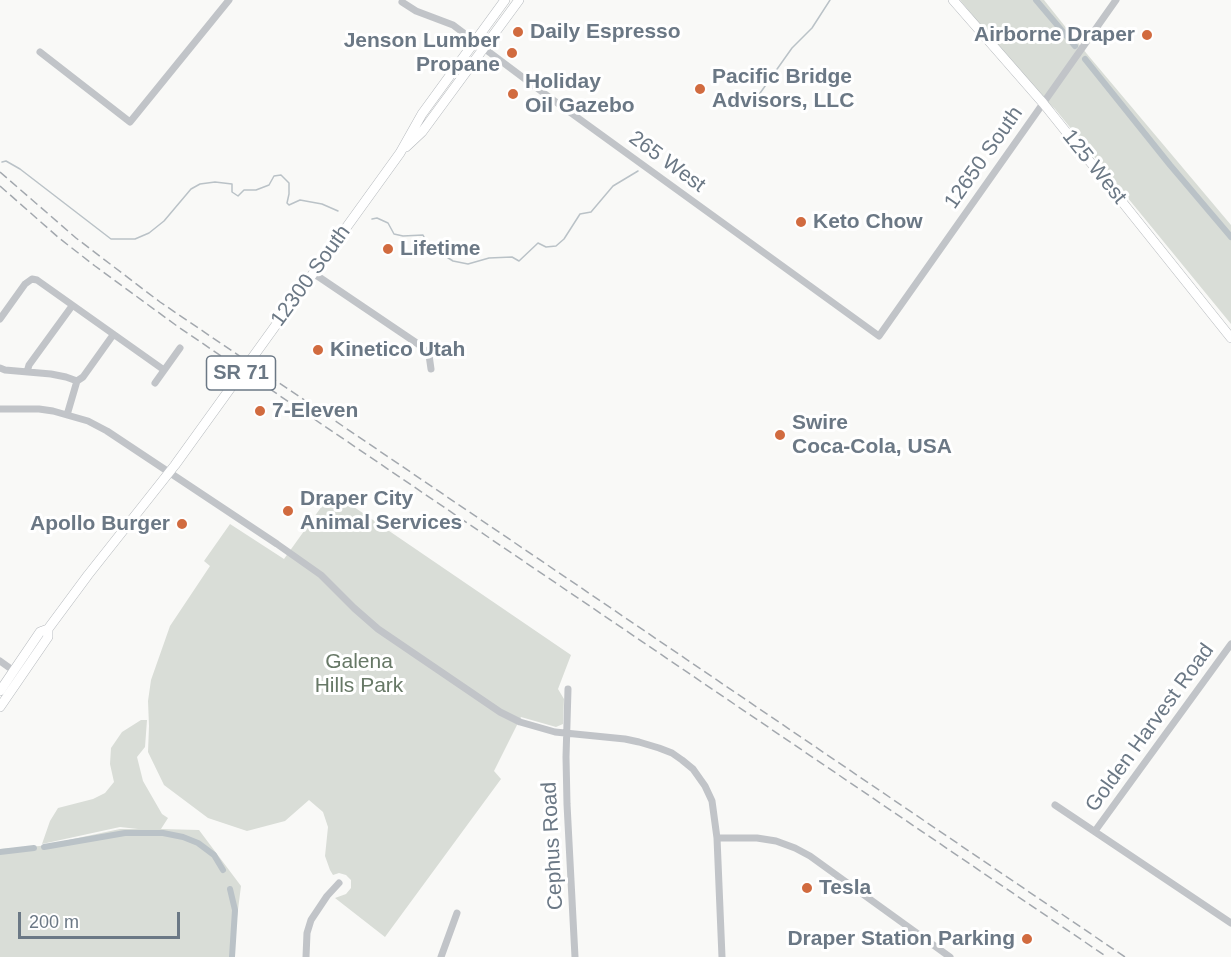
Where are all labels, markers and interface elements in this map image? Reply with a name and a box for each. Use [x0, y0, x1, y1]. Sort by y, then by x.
place label: Daily Espresso [530, 19, 681, 45]
place label: Airborne Draper [974, 22, 1135, 48]
marker: Daily Espresso [511, 25, 525, 39]
place label: Jenson Lumber Propane [344, 28, 500, 78]
marker: Airborne Draper [1140, 28, 1154, 42]
marker: Jenson Lumber Propane [505, 46, 519, 60]
place label: Pacific Bridge Advisors, LLC [712, 64, 854, 114]
place label: Holiday Oil Gazebo [525, 69, 635, 119]
marker: Pacific Bridge Advisors, LLC [693, 82, 707, 96]
marker: Holiday Oil Gazebo [506, 87, 520, 101]
street label: 12650 South [940, 102, 1028, 214]
street label: 125 West [1056, 125, 1132, 209]
street label: 265 West [624, 126, 710, 198]
place label: Keto Chow [813, 209, 923, 235]
marker: Keto Chow [794, 215, 808, 229]
street label: 12300 South [266, 220, 356, 332]
place label: Lifetime [400, 236, 481, 262]
marker: Lifetime [381, 242, 395, 256]
place label: Kinetico Utah [330, 337, 465, 363]
marker: Kinetico Utah [311, 343, 325, 357]
road number: SR 71 [206, 356, 276, 390]
place label: 7-Eleven [272, 398, 358, 424]
marker: 7-Eleven [253, 404, 267, 418]
place label: Swire Coca-Cola, USA [792, 410, 952, 460]
marker: Swire Coca-Cola, USA [773, 428, 787, 442]
place label: Draper City Animal Services [300, 486, 462, 536]
marker: Draper City Animal Services [281, 504, 295, 518]
place label: Apollo Burger [30, 511, 170, 537]
marker: Apollo Burger [175, 517, 189, 531]
street label: Golden Harvest Road [1080, 639, 1220, 817]
park label: Galena Hills Park [315, 649, 403, 699]
street label: Cephus Road [537, 781, 569, 911]
place label: Tesla [819, 875, 871, 901]
marker: Tesla [800, 881, 814, 895]
scale bar [21, 900, 183, 938]
text: 200 m [29, 912, 79, 932]
place label: Draper Station Parking [787, 926, 1015, 952]
marker: Draper Station Parking [1020, 932, 1034, 946]

